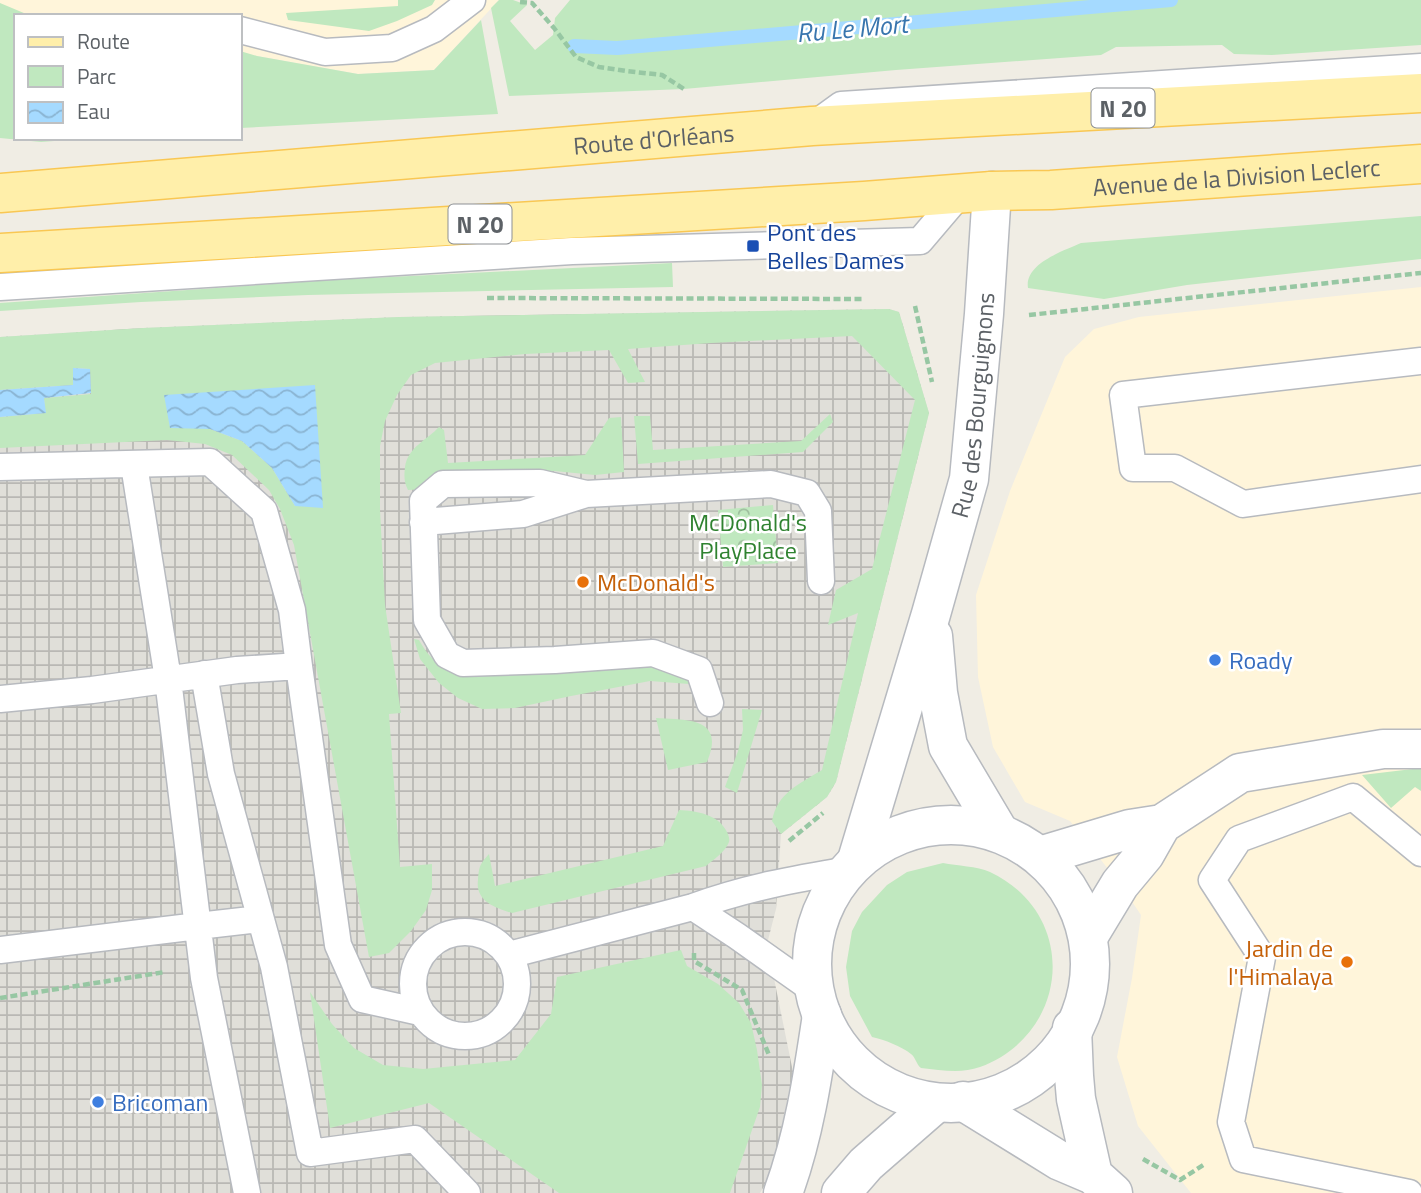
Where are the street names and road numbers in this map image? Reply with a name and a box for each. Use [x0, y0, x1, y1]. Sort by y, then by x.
road number: N 20 [1092, 88, 1154, 128]
street label: Route d'Orléans [572, 114, 736, 164]
street label: Avenue de la Division Leclerc [1091, 149, 1382, 205]
road number: N 20 [448, 204, 512, 244]
street label: Rue des Bourguignons [941, 291, 1003, 522]

